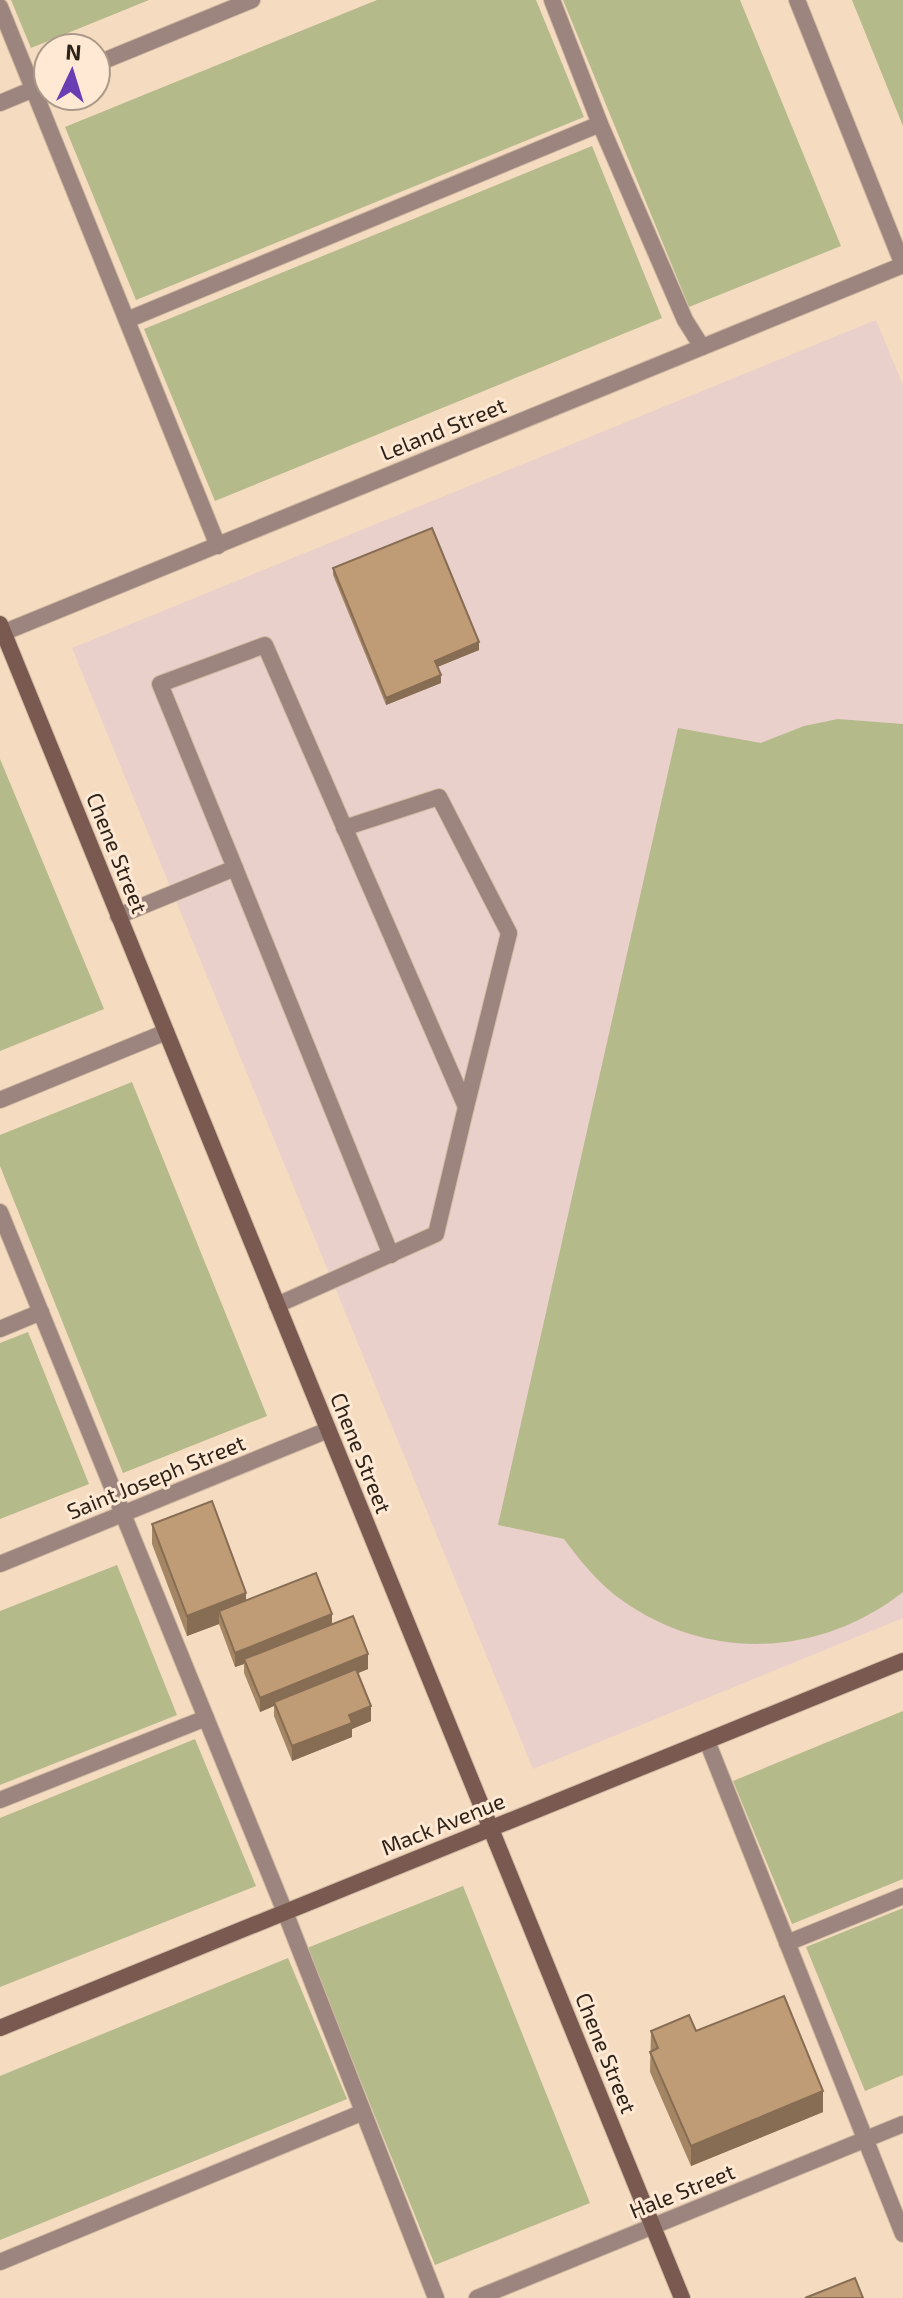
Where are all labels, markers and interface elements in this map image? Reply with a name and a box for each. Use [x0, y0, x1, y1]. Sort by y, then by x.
north arrow [32, 32, 112, 112]
text: N [65, 38, 82, 65]
street label: Leland Street [376, 391, 509, 465]
street label: Chene Street [82, 789, 154, 917]
street label: Chene Street [326, 1389, 398, 1517]
street label: Saint Joseph Street [63, 1428, 249, 1524]
street label: Mack Avenue [377, 1786, 508, 1860]
street label: Chene Street [571, 1989, 643, 2117]
street label: Hale Street [625, 2157, 738, 2223]

